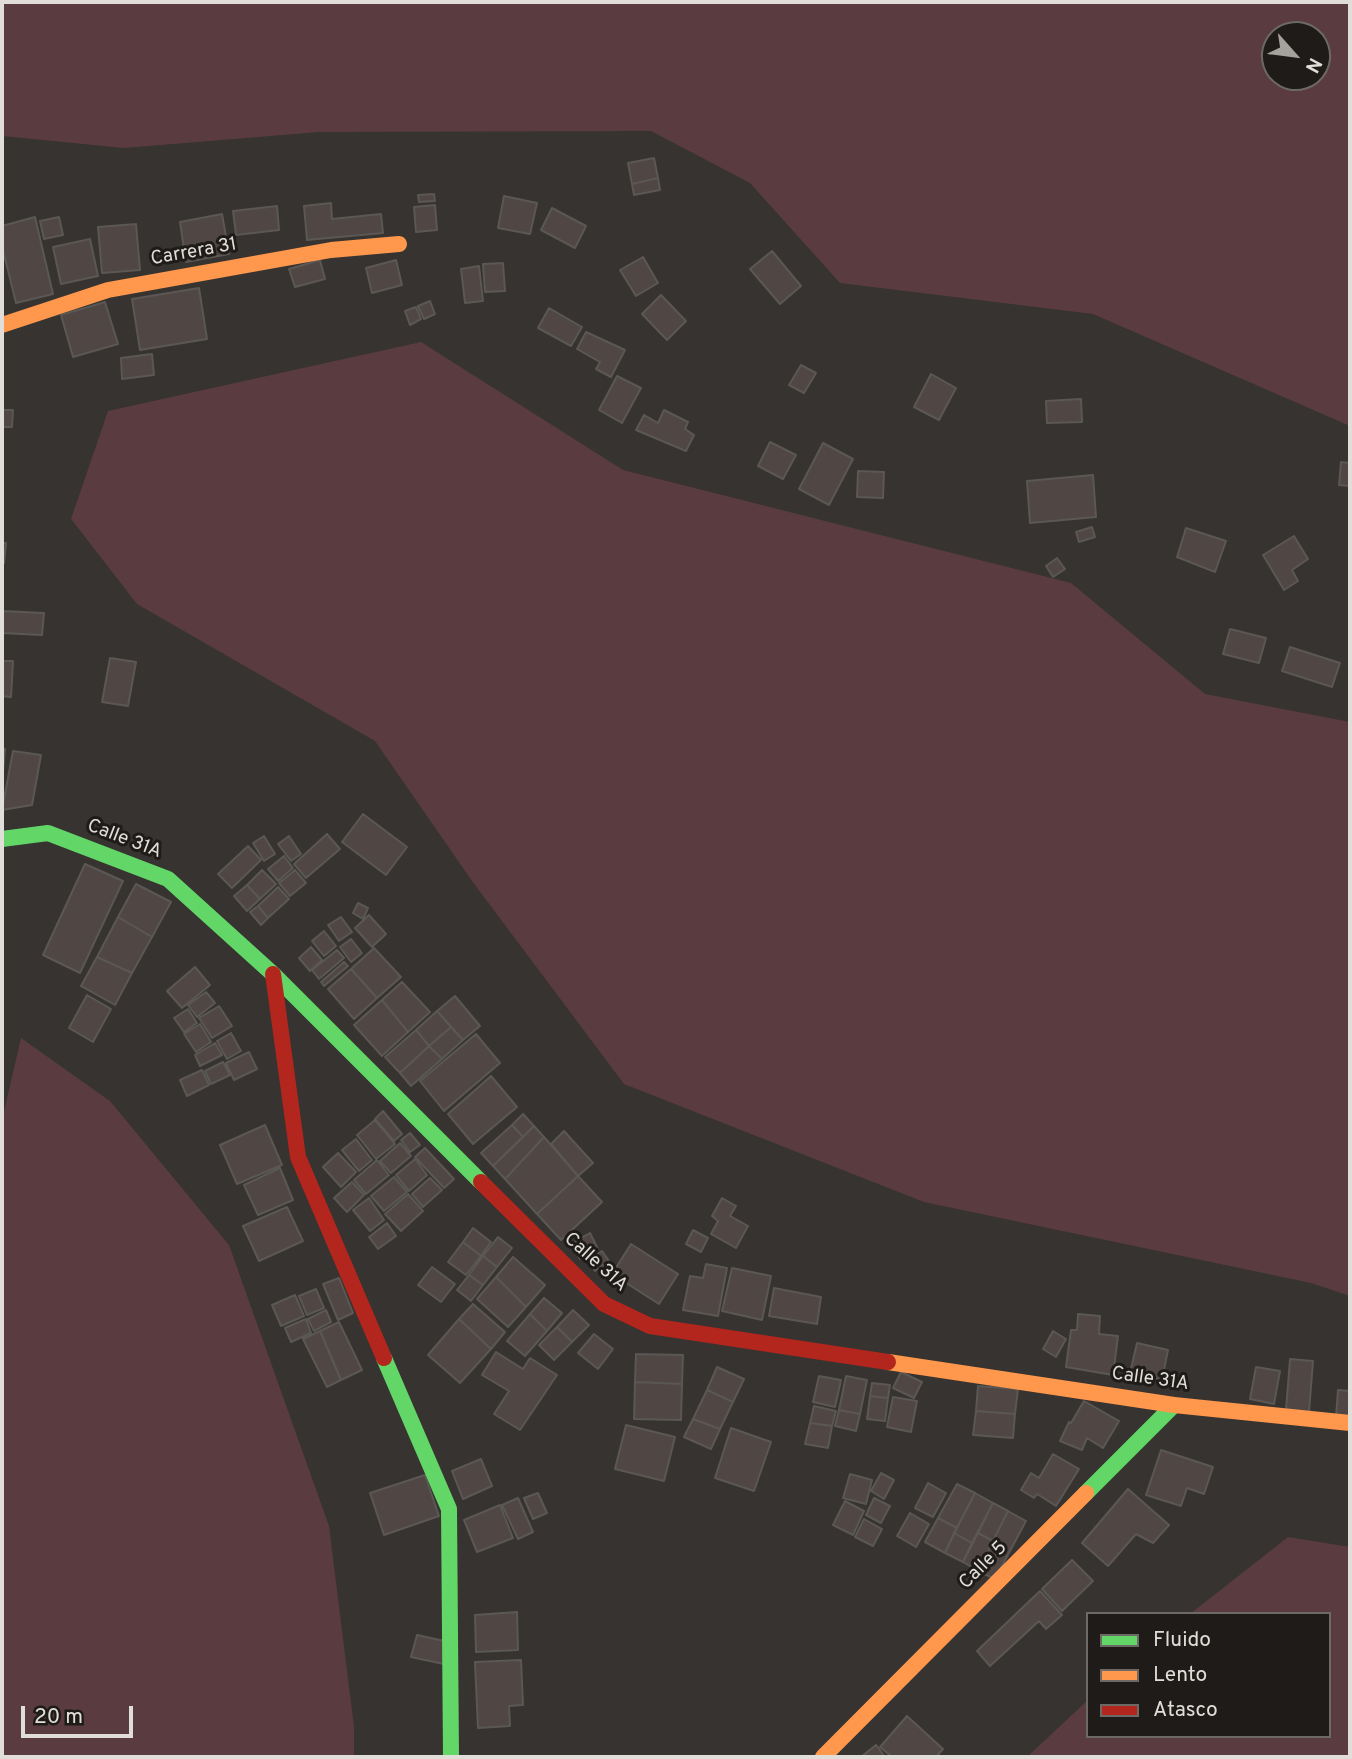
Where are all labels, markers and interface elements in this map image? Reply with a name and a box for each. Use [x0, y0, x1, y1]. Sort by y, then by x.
north arrow [1261, 21, 1331, 91]
text: N [1299, 53, 1327, 77]
street label: Carrera 31 [149, 234, 239, 272]
street label: Calle 31A [84, 815, 164, 865]
street label: Calle 31A [558, 1229, 632, 1297]
street label: Calle 31A [1110, 1363, 1190, 1397]
street label: Calle 5 [955, 1537, 1013, 1595]
legend [1086, 1612, 1331, 1738]
text: Fluido [1153, 1627, 1211, 1654]
text: Lento [1153, 1662, 1207, 1689]
scale bar [24, 1692, 136, 1736]
text: Atasco [1153, 1697, 1218, 1724]
text: 20 m [34, 1704, 83, 1731]

